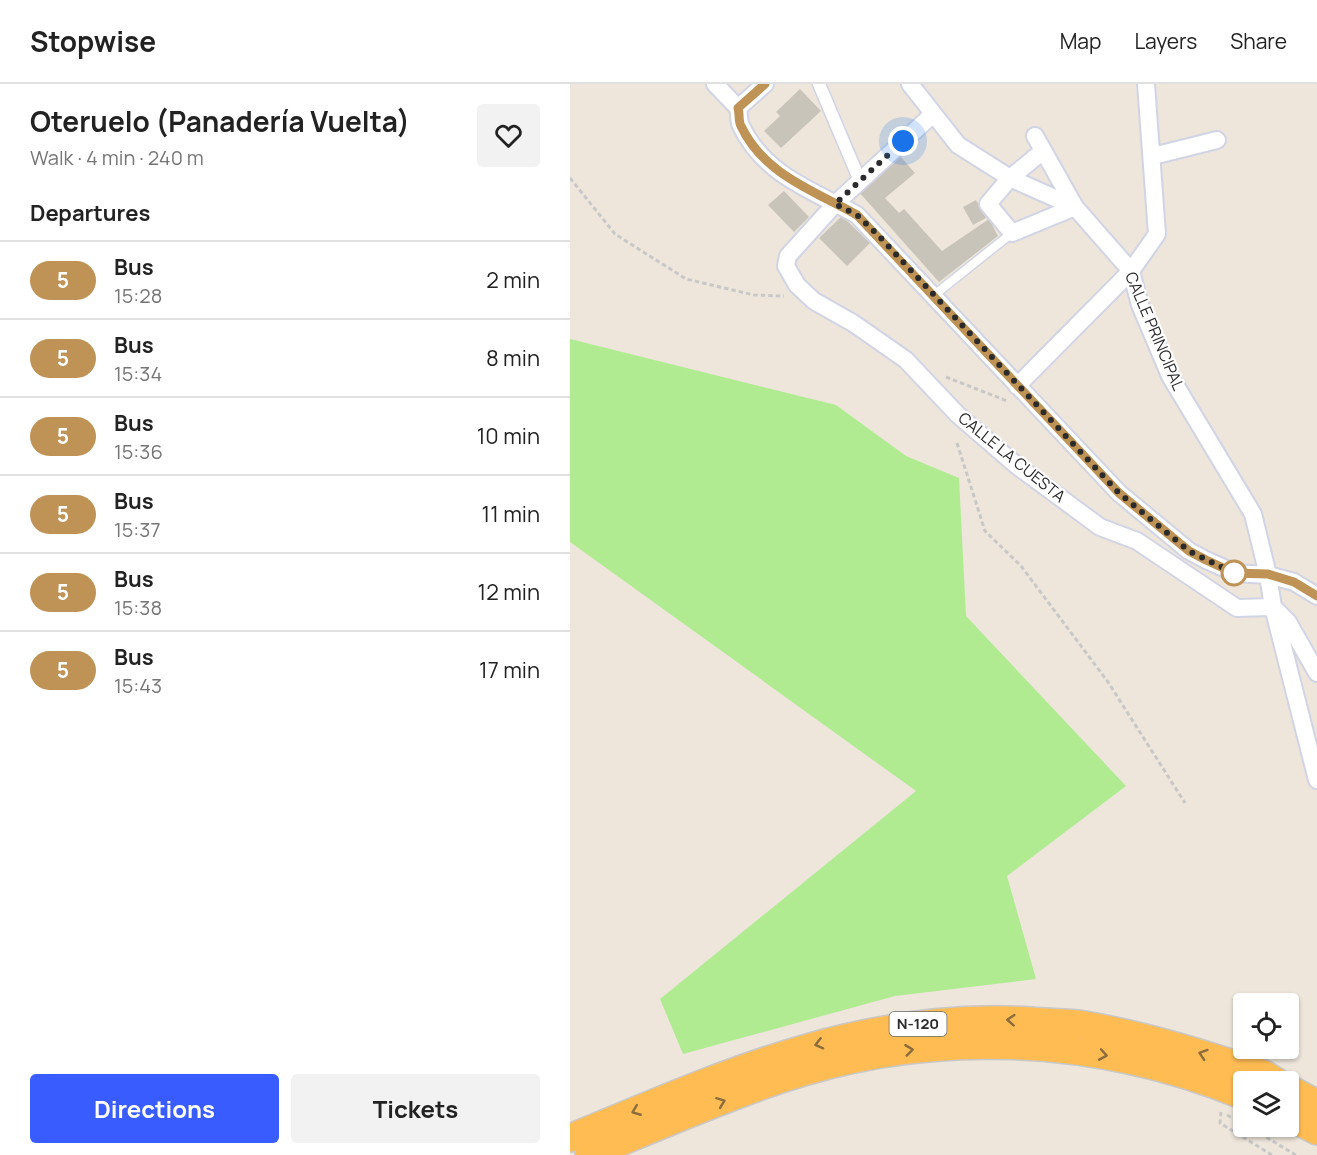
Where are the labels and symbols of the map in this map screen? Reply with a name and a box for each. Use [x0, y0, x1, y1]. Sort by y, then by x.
your location [888, 126, 918, 156]
street label: CALLE PRINCIPAL [1120, 268, 1190, 394]
street label: CALLE LA CUESTA [954, 407, 1070, 507]
unlabelled marker [1221, 560, 1247, 586]
road number: N-120 [890, 1012, 946, 1036]
one-way arrow [1007, 1014, 1016, 1027]
one-way arrow [814, 1036, 824, 1049]
one-way arrow [904, 1045, 913, 1057]
one-way arrow [1098, 1048, 1107, 1060]
one-way arrow [1198, 1048, 1209, 1061]
one-way arrow [715, 1096, 726, 1109]
one-way arrow [631, 1103, 641, 1116]

